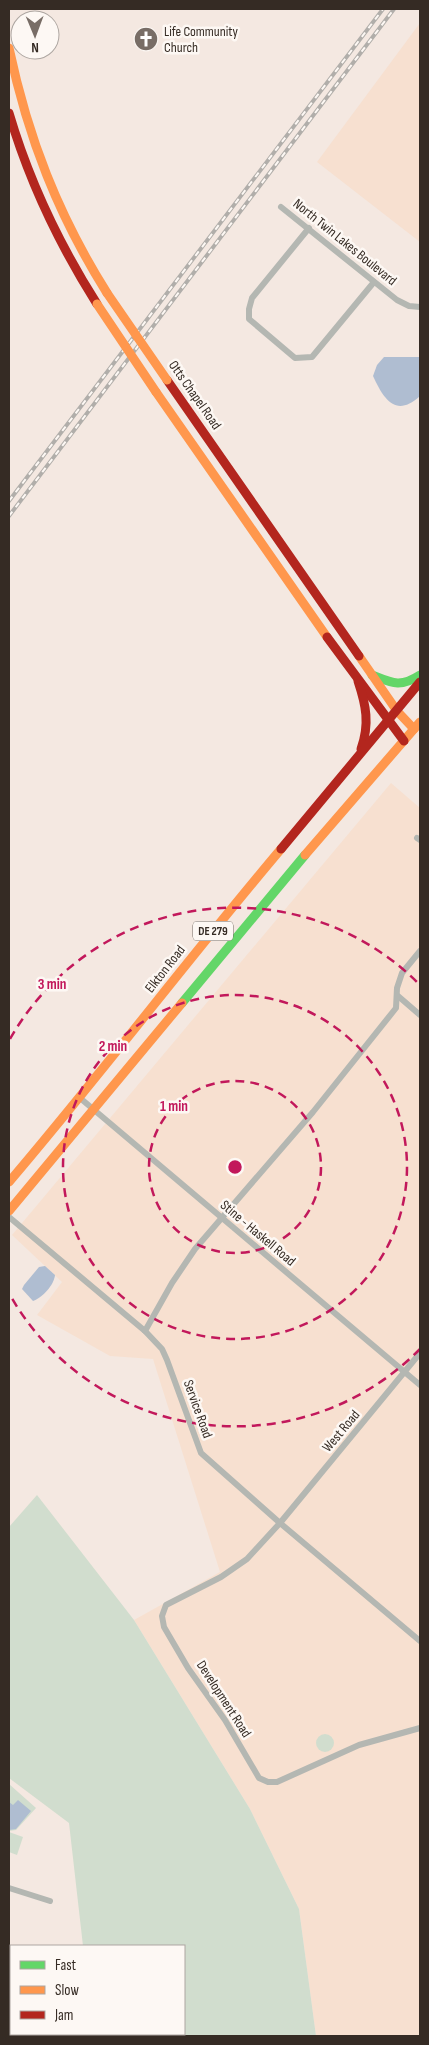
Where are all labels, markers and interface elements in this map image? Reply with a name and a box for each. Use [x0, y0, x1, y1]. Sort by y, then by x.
north arrow [10, 10, 60, 60]
place label: Life Community Church [164, 23, 239, 56]
church icon: Life Community Church [133, 26, 159, 52]
text: N [31, 39, 39, 56]
street label: North Twin Lakes Boulevard [290, 195, 400, 289]
street label: Otts Chapel Road [165, 357, 225, 433]
road number: DE 279 [193, 921, 233, 940]
street label: Elkton Road [141, 942, 189, 996]
text: 3 min [38, 975, 66, 994]
text: 2 min [99, 1037, 127, 1056]
text: 1 min [160, 1097, 188, 1116]
centre of rings [226, 1158, 244, 1176]
street label: Stine - Haskell Road [217, 1197, 299, 1270]
street label: Service Road [180, 1378, 216, 1440]
street label: West Road [319, 1407, 363, 1455]
street label: Development Road [193, 1657, 255, 1741]
legend [10, 1945, 185, 2035]
text: Fast [55, 1956, 77, 1975]
text: Slow [55, 1981, 79, 2000]
text: Jam [54, 2006, 73, 2025]

